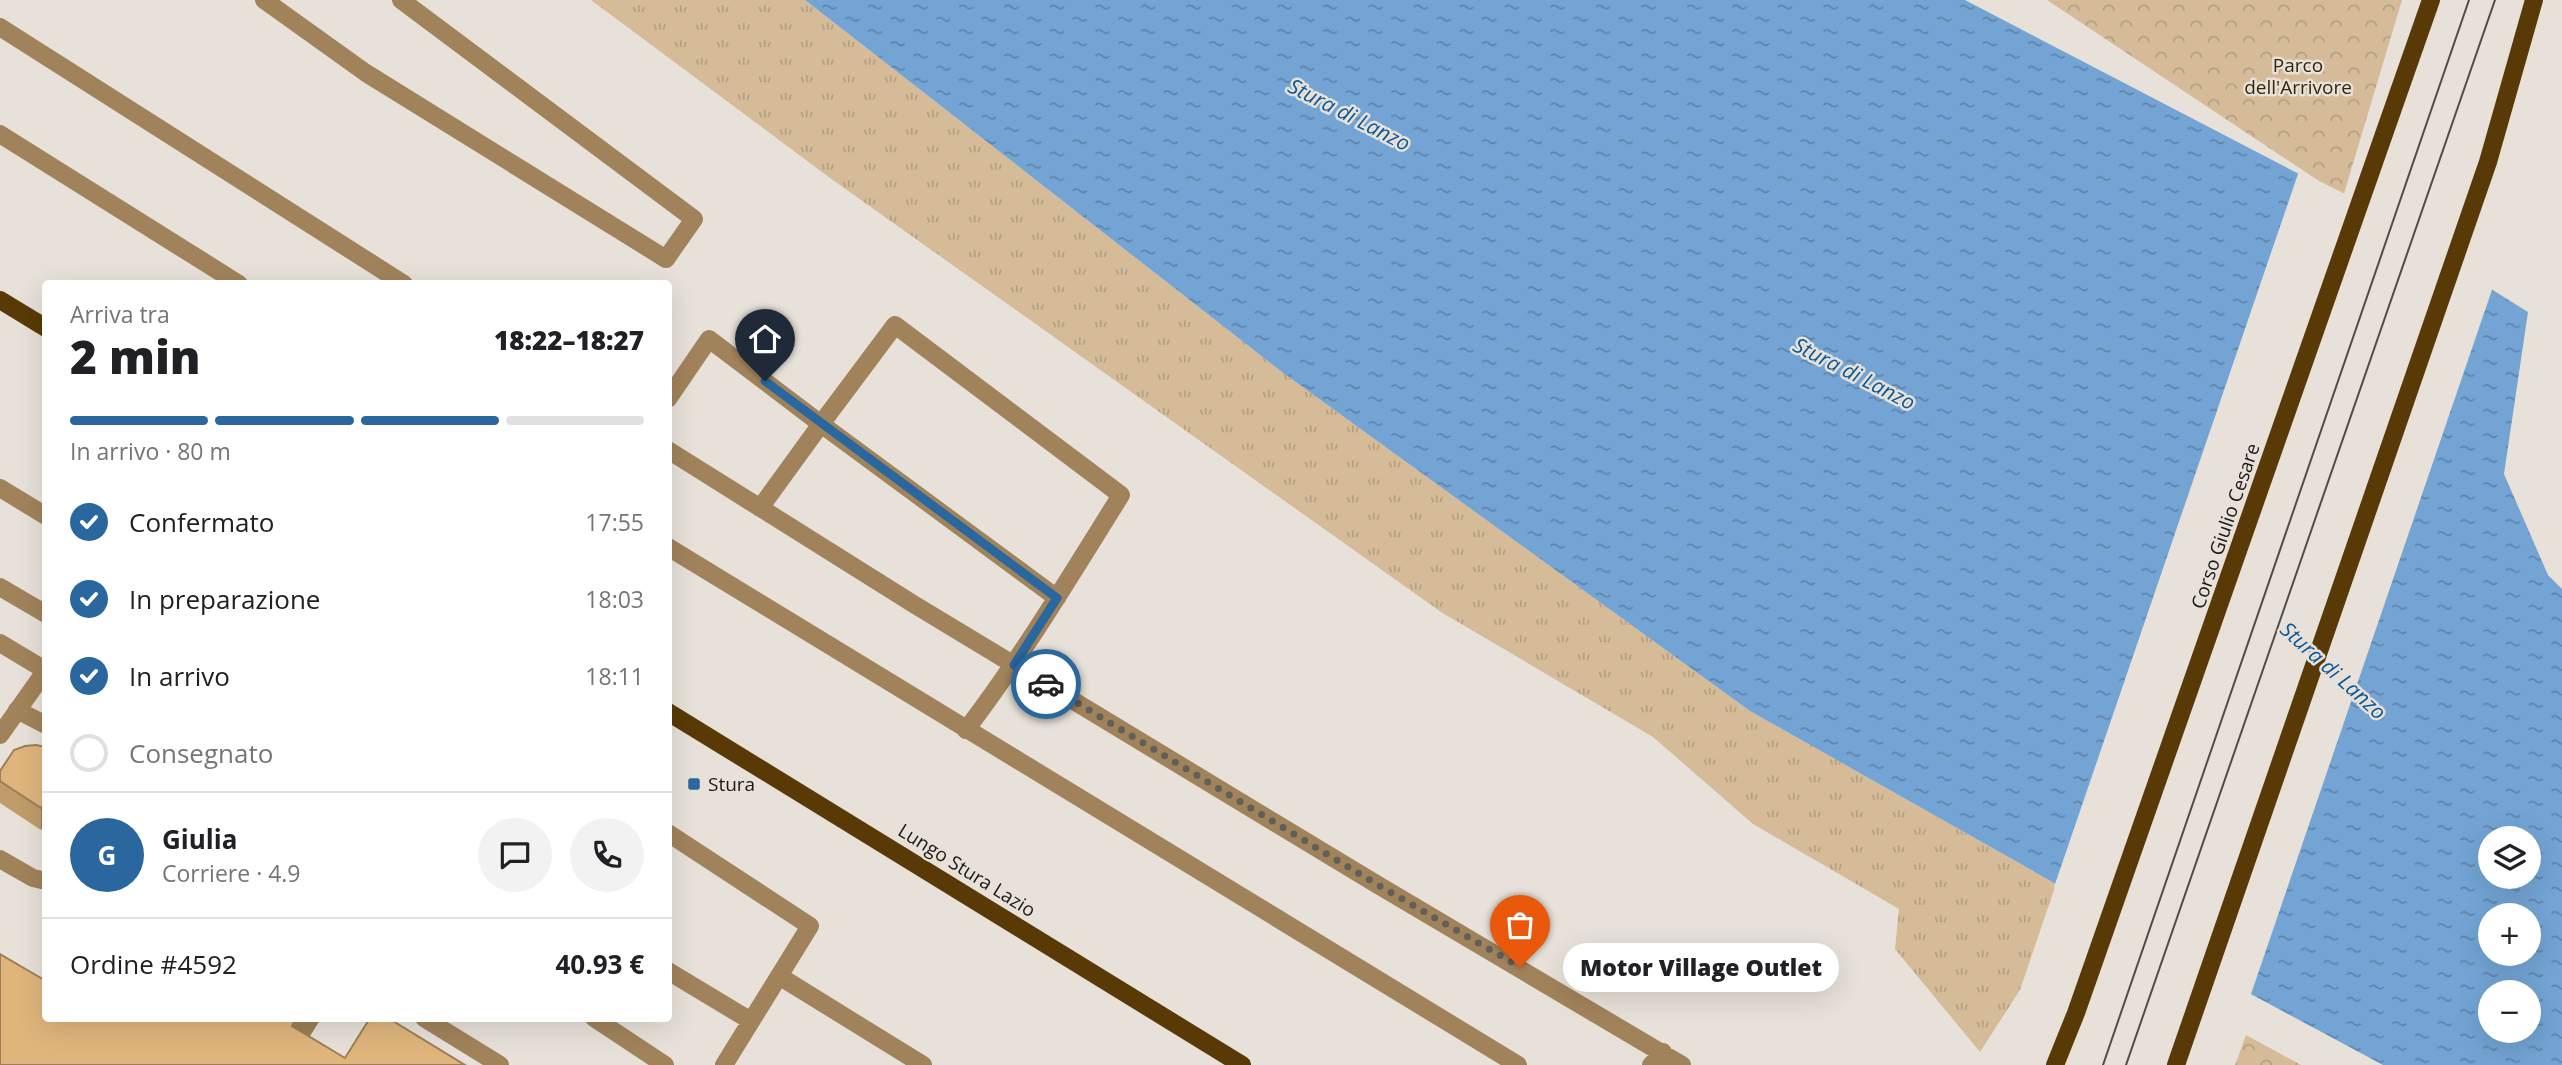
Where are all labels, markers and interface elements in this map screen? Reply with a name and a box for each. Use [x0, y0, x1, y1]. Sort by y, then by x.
park label: Parco dell'Arrivore [2244, 52, 2352, 100]
water label: Stura di Lanzo [1284, 71, 1415, 157]
text: Arriva tra [70, 298, 170, 330]
pin [735, 309, 795, 381]
icon: home [746, 320, 784, 358]
text: 18:22–18:27 [494, 322, 644, 358]
text: 2 min [70, 325, 201, 387]
water label: Stura di Lanzo [1789, 330, 1920, 416]
text: In arrivo · 80 m [70, 435, 231, 467]
street label: Corso Giulio Cesare [2184, 440, 2266, 612]
icon: check [70, 503, 108, 541]
text: Confermato [129, 504, 274, 540]
text: 17:55 [585, 506, 644, 538]
icon: check [70, 580, 108, 618]
text: In preparazione [129, 581, 320, 617]
text: 18:03 [585, 583, 644, 615]
water label: Stura di Lanzo [2275, 615, 2393, 725]
courier [1011, 649, 1081, 719]
icon: check [70, 657, 108, 695]
text: In arrivo [129, 658, 230, 694]
text: 18:11 [585, 660, 644, 692]
icon: car [1027, 665, 1065, 703]
text: Consegnato [129, 735, 273, 771]
place label: Stura [708, 771, 755, 797]
marker: Stura [686, 776, 702, 792]
street label: Lungo Stura Lazio [893, 817, 1041, 923]
button: chat [478, 818, 552, 892]
button: phone [570, 818, 644, 892]
text: Giulia [162, 821, 237, 857]
map controls [2478, 826, 2541, 1043]
button: layers [2478, 826, 2541, 889]
text: G [98, 837, 116, 873]
text: Corriere · 4.9 [162, 857, 301, 889]
pin [1490, 895, 1550, 967]
button: + [2478, 903, 2541, 966]
icon: bag [1501, 906, 1539, 944]
callout: Motor Village Outlet [1562, 942, 1838, 992]
text: Ordine #4592 [70, 946, 237, 982]
text: 40.93 € [556, 946, 644, 982]
text: Motor Village Outlet [1580, 951, 1822, 983]
button: − [2478, 980, 2541, 1043]

